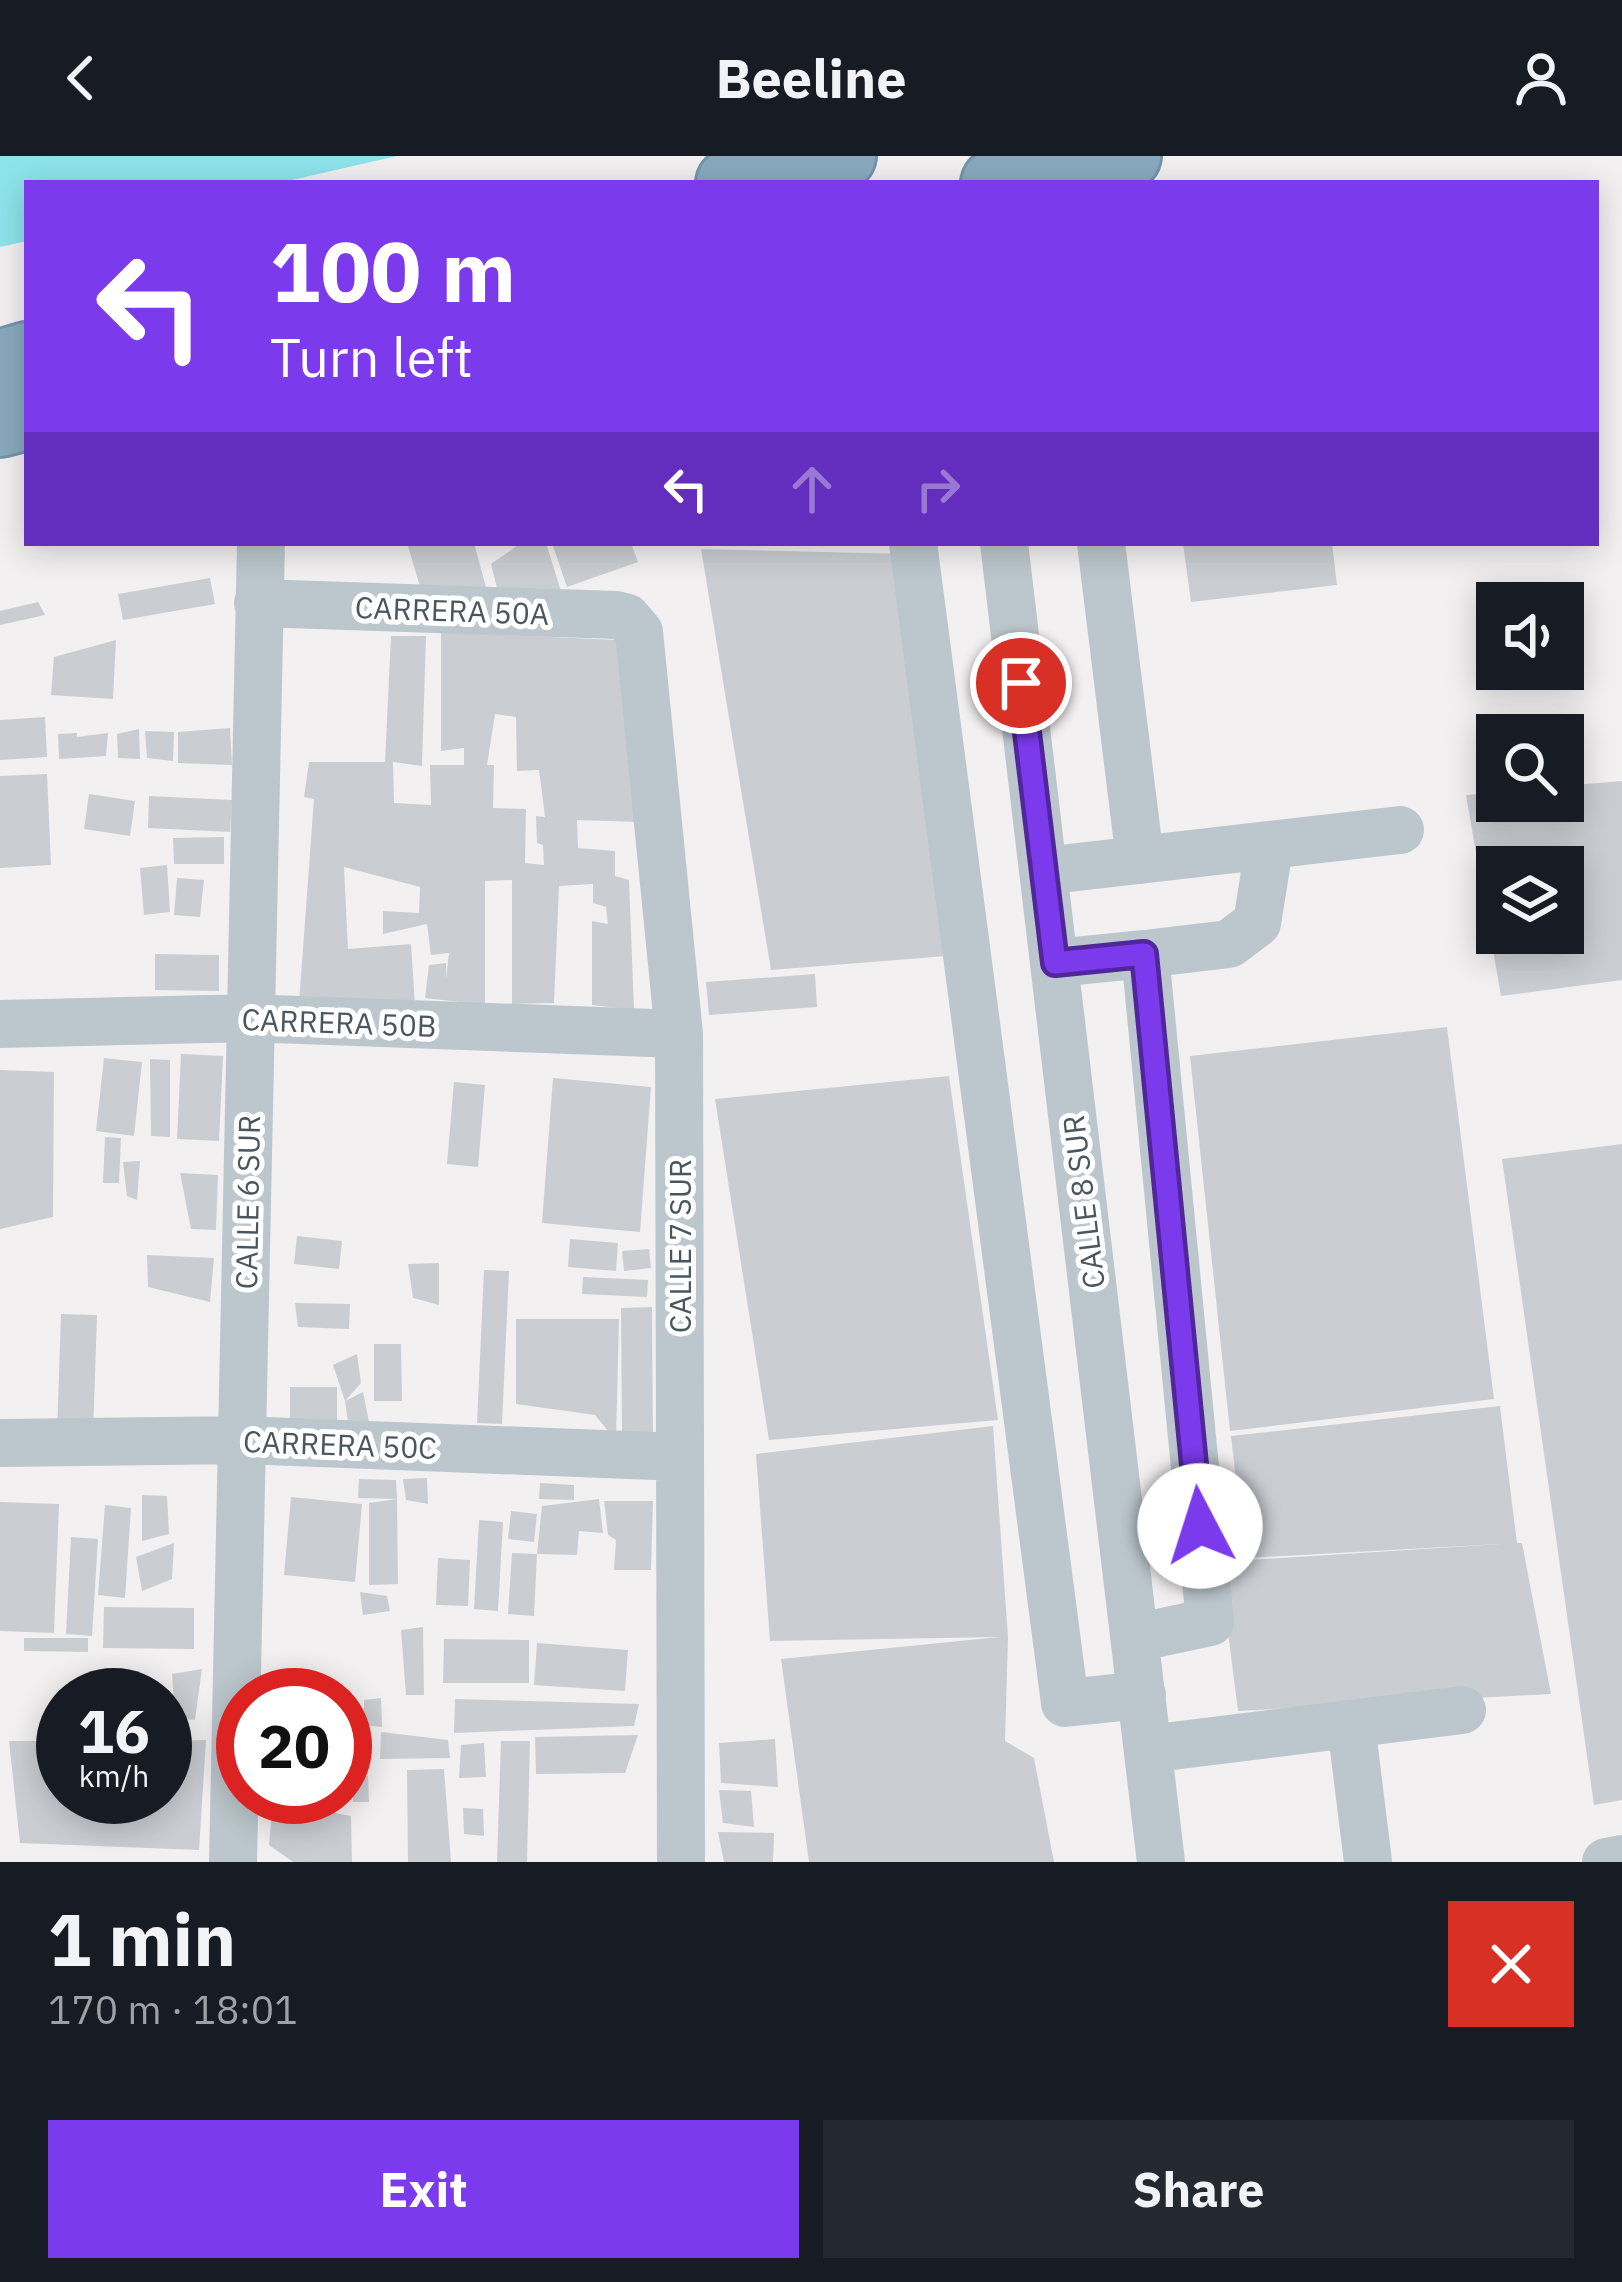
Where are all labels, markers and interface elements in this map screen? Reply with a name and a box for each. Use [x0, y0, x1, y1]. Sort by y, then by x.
text: Beeline [715, 43, 907, 113]
icon: back [48, 45, 114, 111]
icon: person [1508, 45, 1574, 111]
text: 100 m [270, 216, 516, 325]
icon: left [72, 228, 228, 384]
text: Turn left [270, 322, 473, 392]
icon: left [653, 456, 719, 522]
icon: ahead [779, 456, 845, 522]
icon: right [905, 456, 971, 522]
map controls [1476, 582, 1584, 954]
button: sound [1476, 582, 1584, 690]
street label: CARRERA 50A [354, 587, 550, 633]
pin [970, 632, 1072, 734]
icon: arrive [988, 650, 1054, 716]
button: search [1476, 714, 1584, 822]
button: layers [1476, 846, 1584, 954]
street label: CARRERA 50B [241, 999, 437, 1045]
street label: CALLE 8 SUR [1053, 1113, 1113, 1291]
street label: CALLE 6 SUR [226, 1114, 268, 1290]
street label: CALLE 7 SUR [660, 1159, 699, 1333]
street label: CARRERA 50C [242, 1421, 438, 1467]
position arrow [1137, 1463, 1263, 1589]
speed limit sign: 20 [216, 1668, 372, 1824]
text: 16 [78, 1691, 150, 1770]
text: km/h [79, 1756, 149, 1795]
text: 1 min [48, 1892, 236, 1986]
button: close [1448, 1901, 1574, 2027]
text: 170 m · 18:01 [48, 1984, 298, 2035]
button: Exit [48, 2120, 799, 2258]
button: Share [823, 2120, 1574, 2258]

